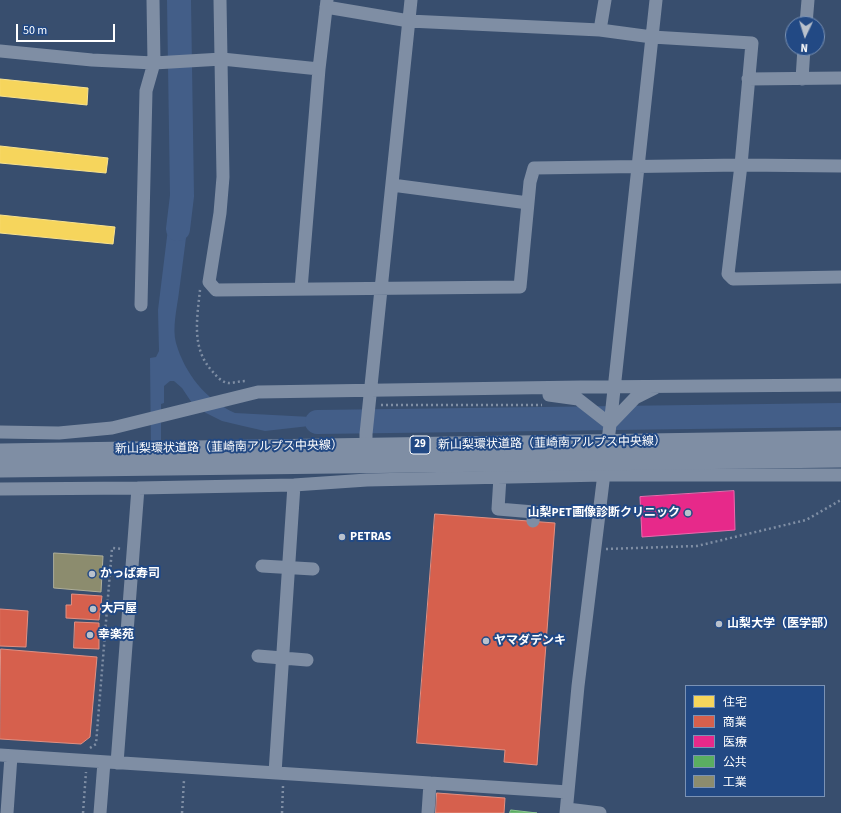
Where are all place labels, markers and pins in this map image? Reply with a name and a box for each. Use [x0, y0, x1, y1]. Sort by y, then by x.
place label: 山梨PET画像診断クリニック [528, 506, 680, 520]
marker: 山梨PET画像診断クリニック [683, 508, 693, 518]
place label: PETRAS [350, 530, 391, 544]
marker: PETRAS [337, 532, 347, 542]
place label: かっぱ寿司 [100, 567, 160, 581]
marker: かっぱ寿司 [87, 569, 97, 579]
place label: 大戸屋 [101, 602, 137, 616]
marker: 大戸屋 [88, 604, 98, 614]
place label: 山梨大学（医学部） [727, 617, 835, 631]
marker: 山梨大学（医学部） [714, 619, 724, 629]
place label: 幸楽苑 [98, 628, 134, 642]
marker: 幸楽苑 [85, 630, 95, 640]
place label: ヤマダデンキ [494, 634, 566, 648]
marker: ヤマダデンキ [481, 636, 491, 646]

